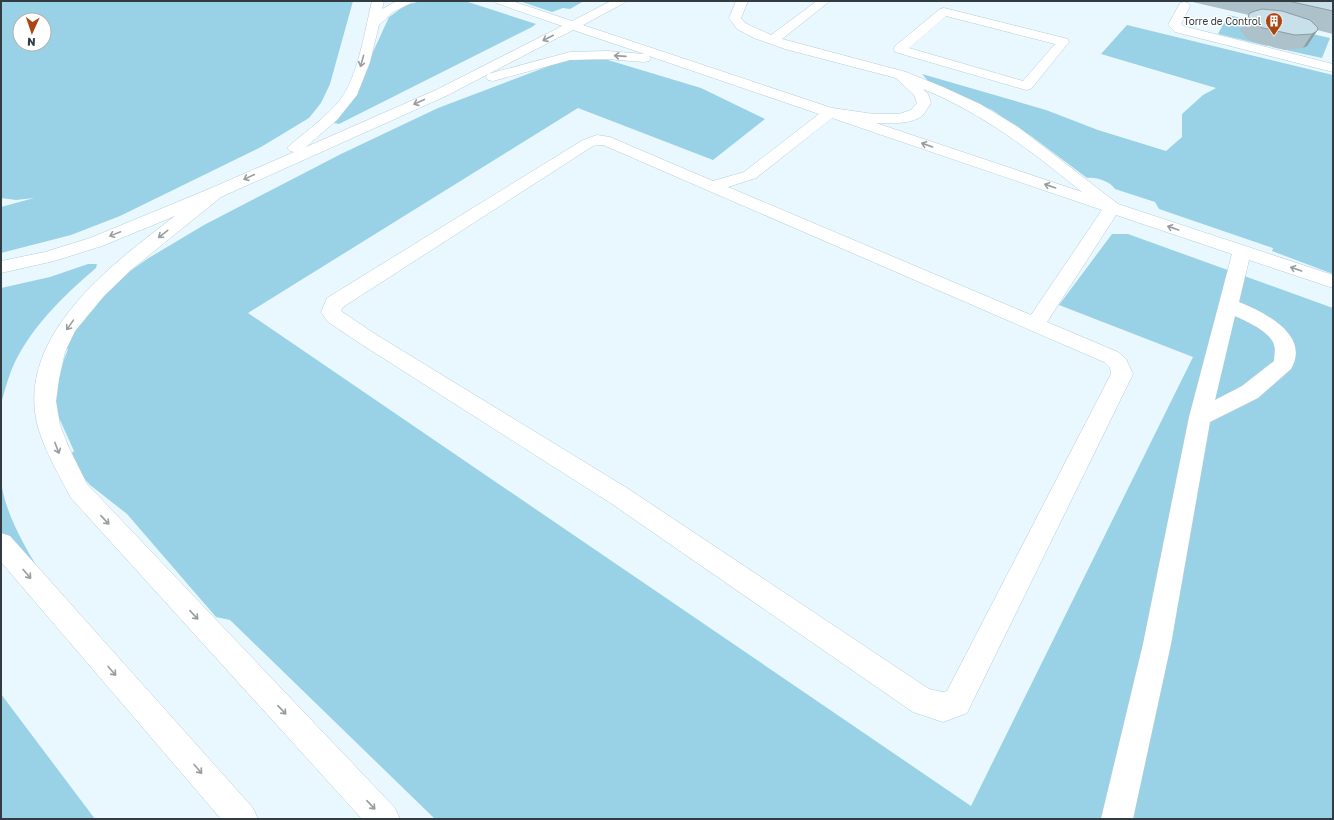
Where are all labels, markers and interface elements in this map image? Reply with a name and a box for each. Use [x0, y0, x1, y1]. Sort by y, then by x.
building icon: Torre de Control [1264, 11, 1284, 36]
north arrow [12, 12, 52, 52]
place label: Torre de Control [1183, 15, 1261, 27]
one-way arrow [542, 35, 554, 42]
text: N [27, 36, 36, 49]
one-way arrow [614, 52, 627, 59]
one-way arrow [358, 55, 365, 68]
one-way arrow [413, 99, 425, 106]
one-way arrow [921, 140, 933, 148]
one-way arrow [243, 174, 255, 181]
one-way arrow [1043, 182, 1056, 189]
one-way arrow [1167, 223, 1179, 231]
one-way arrow [157, 230, 168, 238]
one-way arrow [109, 231, 121, 239]
one-way arrow [1290, 265, 1302, 273]
one-way arrow [66, 319, 74, 330]
one-way arrow [54, 441, 62, 453]
one-way arrow [100, 515, 110, 525]
one-way arrow [22, 568, 31, 579]
one-way arrow [189, 610, 198, 620]
one-way arrow [108, 666, 117, 677]
one-way arrow [277, 705, 287, 715]
one-way arrow [194, 764, 203, 774]
one-way arrow [366, 800, 376, 810]

